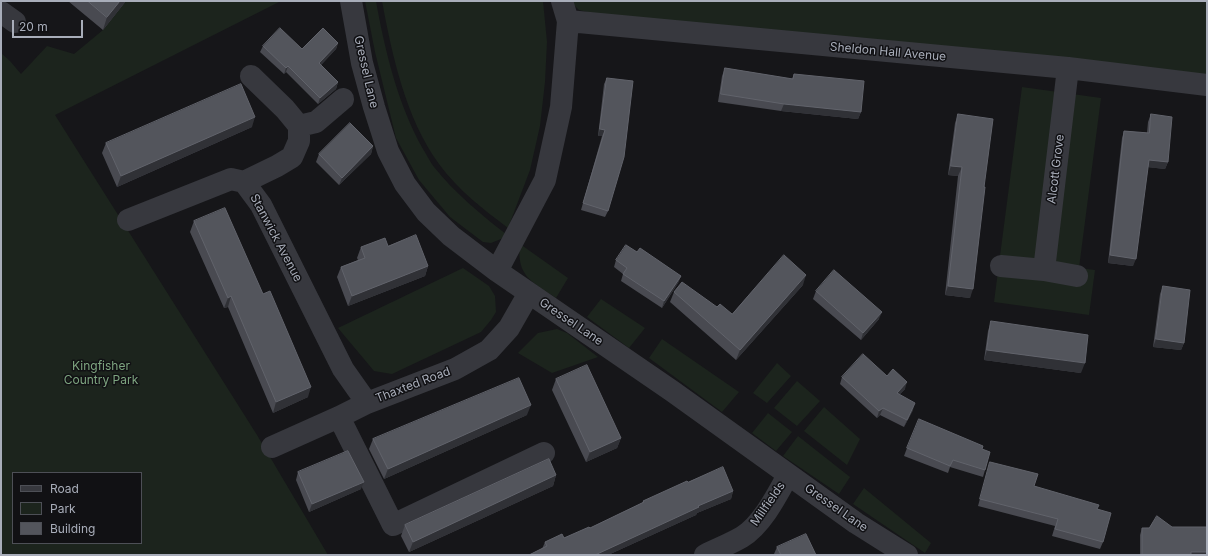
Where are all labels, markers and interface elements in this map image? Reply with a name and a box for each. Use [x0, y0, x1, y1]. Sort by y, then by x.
scale bar [14, 12, 85, 38]
text: 20 m [19, 19, 48, 34]
street label: Gressel Lane [351, 34, 381, 110]
street label: Sheldon Hall Avenue [829, 40, 947, 64]
street label: Alcott Grove [1045, 133, 1067, 205]
street label: Stanwick Avenue [247, 192, 305, 284]
street label: Gressel Lane [536, 295, 606, 349]
park label: Kingfisher Country Park [64, 359, 138, 387]
street label: Thaxted Road [374, 364, 452, 406]
legend [12, 472, 142, 544]
street label: Millfields [748, 479, 788, 529]
text: Road [50, 481, 79, 496]
street label: Gressel Lane [802, 481, 870, 535]
text: Park [50, 501, 76, 516]
text: Building [50, 521, 95, 536]

